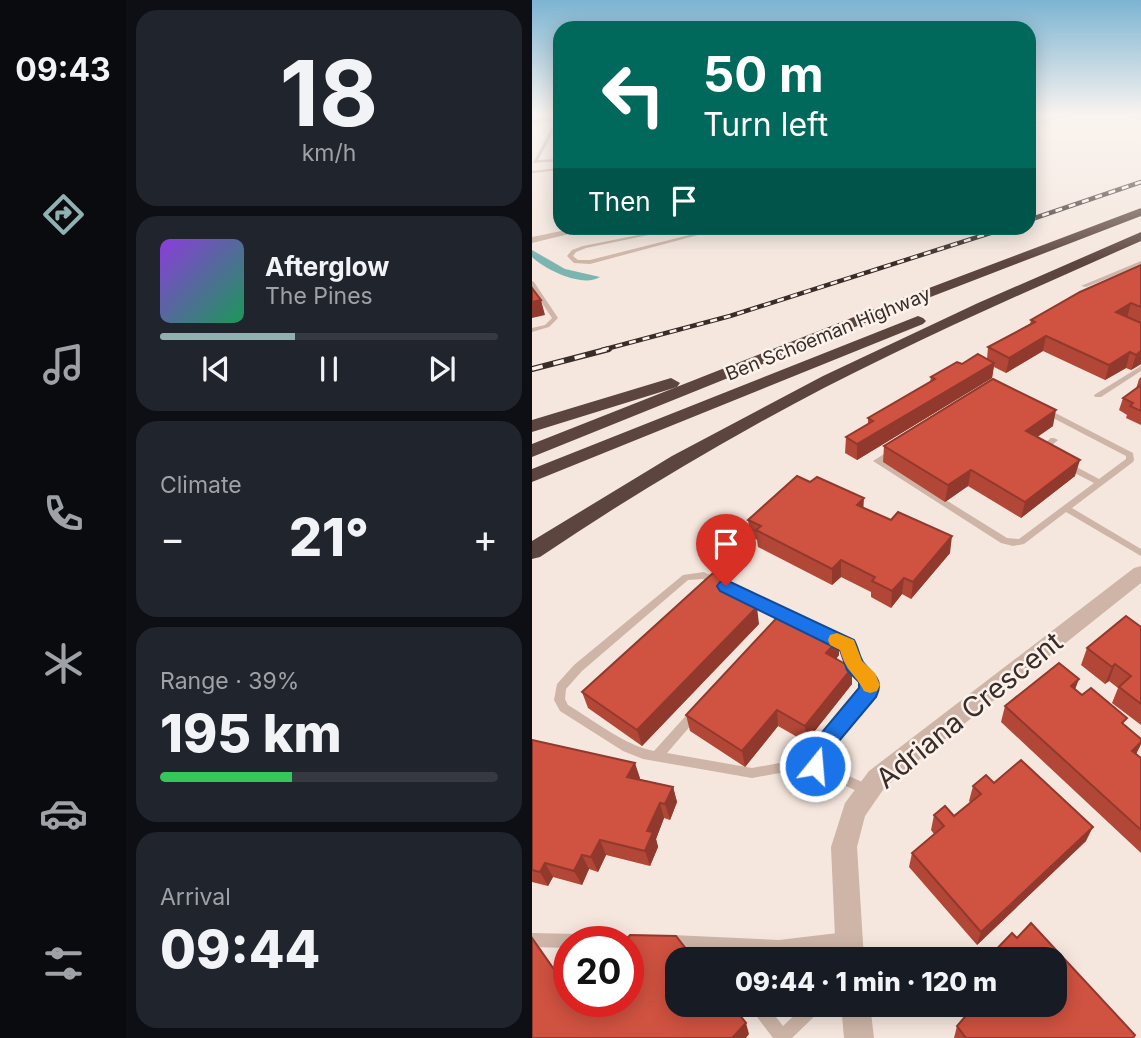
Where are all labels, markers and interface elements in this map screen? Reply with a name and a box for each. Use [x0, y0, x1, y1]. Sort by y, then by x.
text: 18 [280, 38, 378, 148]
text: 50 m [703, 45, 824, 104]
icon: left [588, 49, 679, 140]
text: 09:43 [15, 50, 111, 89]
text: Turn left [703, 105, 828, 144]
text: km/h [302, 139, 356, 167]
icon: arrive [665, 182, 703, 220]
text: Then [588, 186, 651, 217]
icon: directions [39, 190, 88, 239]
text: Afterglow [265, 251, 389, 282]
text: The Pines [265, 282, 373, 310]
street label: Ben Schoeman Highway [722, 282, 934, 386]
icon: music [39, 340, 88, 389]
icon: previous [197, 350, 235, 388]
icon: pause [310, 350, 348, 388]
icon: next [423, 350, 461, 388]
text: Climate [160, 471, 242, 499]
icon: phone [39, 489, 88, 538]
text: 21° [289, 506, 369, 569]
pin [696, 514, 756, 586]
text: − [160, 515, 185, 561]
text: + [473, 515, 498, 561]
icon: arrive [707, 525, 745, 563]
street label: Adriana Crescent [869, 624, 1069, 796]
icon: climate [39, 639, 88, 688]
text: Range · 39% [160, 667, 299, 695]
text: 195 km [160, 702, 342, 765]
position arrow [778, 729, 852, 803]
icon: car [39, 789, 88, 838]
text: Arrival [160, 883, 231, 911]
text: 09:44 [160, 918, 320, 981]
speed limit sign: 20 [553, 926, 644, 1017]
icon: filters [39, 939, 88, 988]
text: 09:44 · 1 min · 120 m [735, 966, 997, 997]

